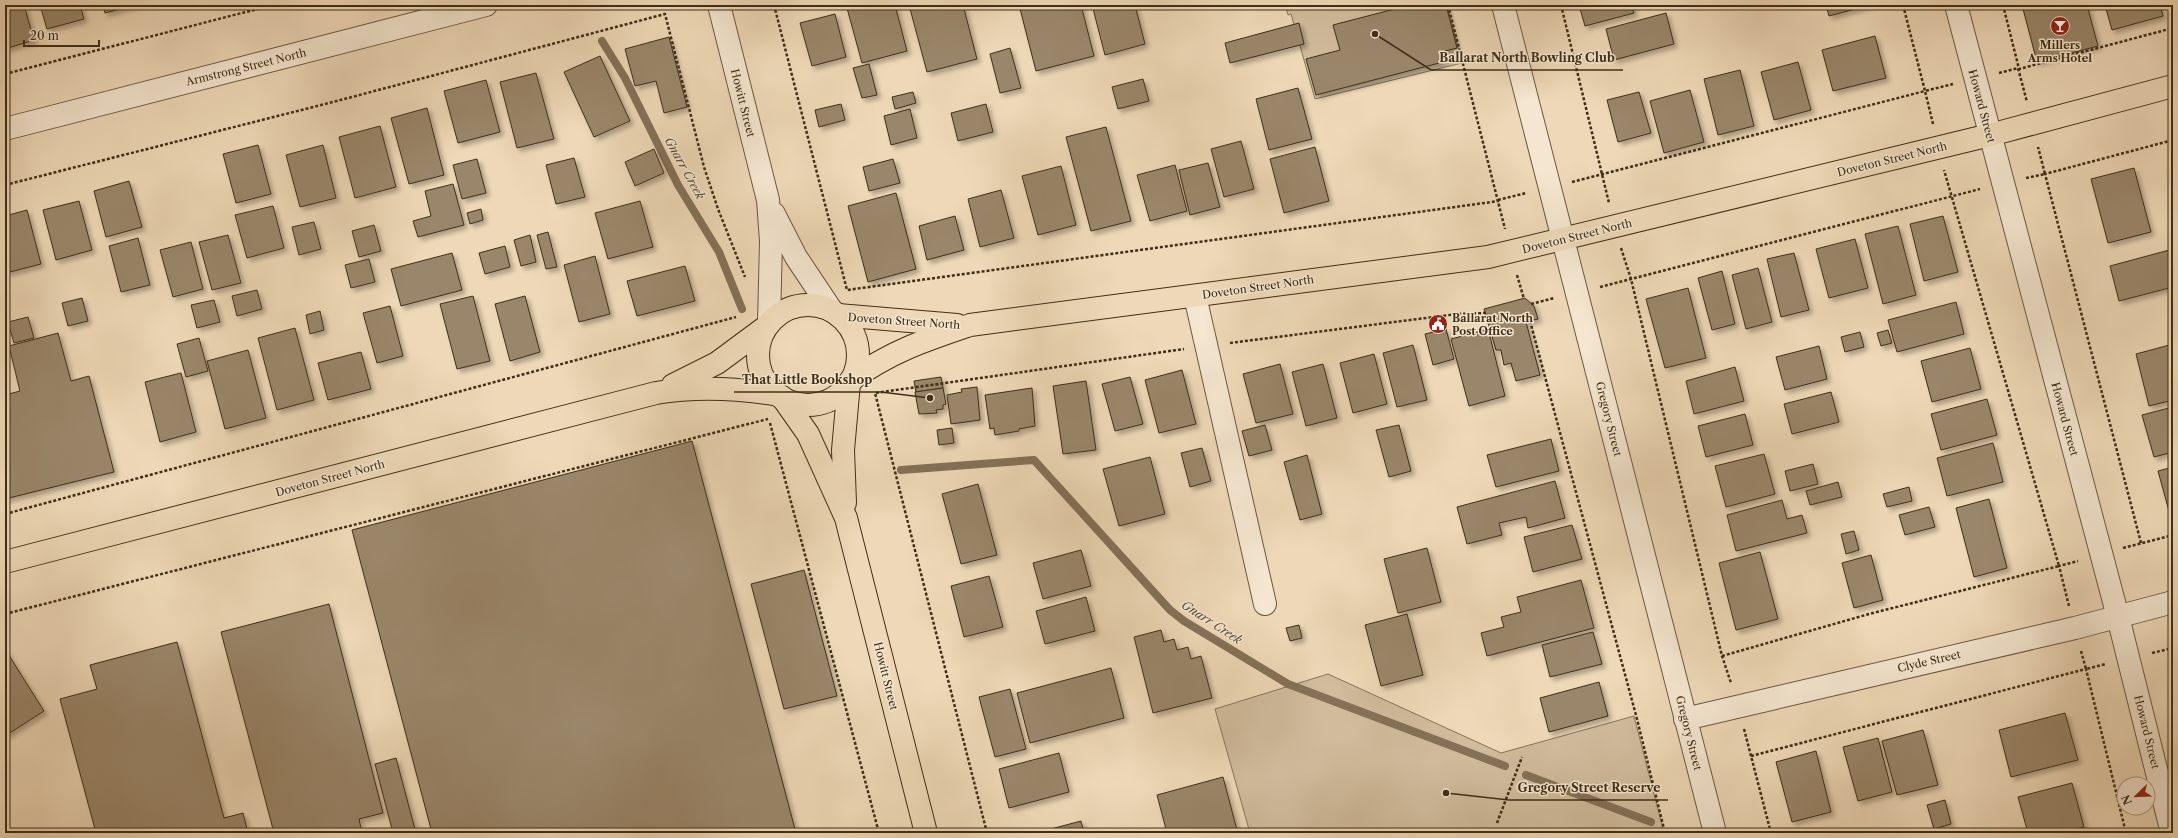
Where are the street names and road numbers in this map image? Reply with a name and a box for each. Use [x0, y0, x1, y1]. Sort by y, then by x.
street label: Armstrong Street North [183, 45, 308, 89]
street label: Howitt Street [728, 67, 758, 139]
street label: Howard Street [1965, 68, 1999, 144]
street label: Doveton Street North [1836, 139, 1948, 179]
street label: Doveton Street North [1521, 216, 1633, 256]
street label: Doveton Street North [1201, 272, 1315, 302]
street label: Doveton Street North [847, 310, 961, 332]
street label: Gregory Street [1593, 380, 1625, 458]
street label: Howard Street [2048, 381, 2082, 457]
street label: Doveton Street North [274, 457, 386, 499]
street label: Howitt Street [871, 640, 901, 712]
street label: Clyde Street [1896, 647, 1962, 675]
street label: Gregory Street [1673, 694, 1705, 772]
street label: Howard Street [2131, 694, 2163, 770]

